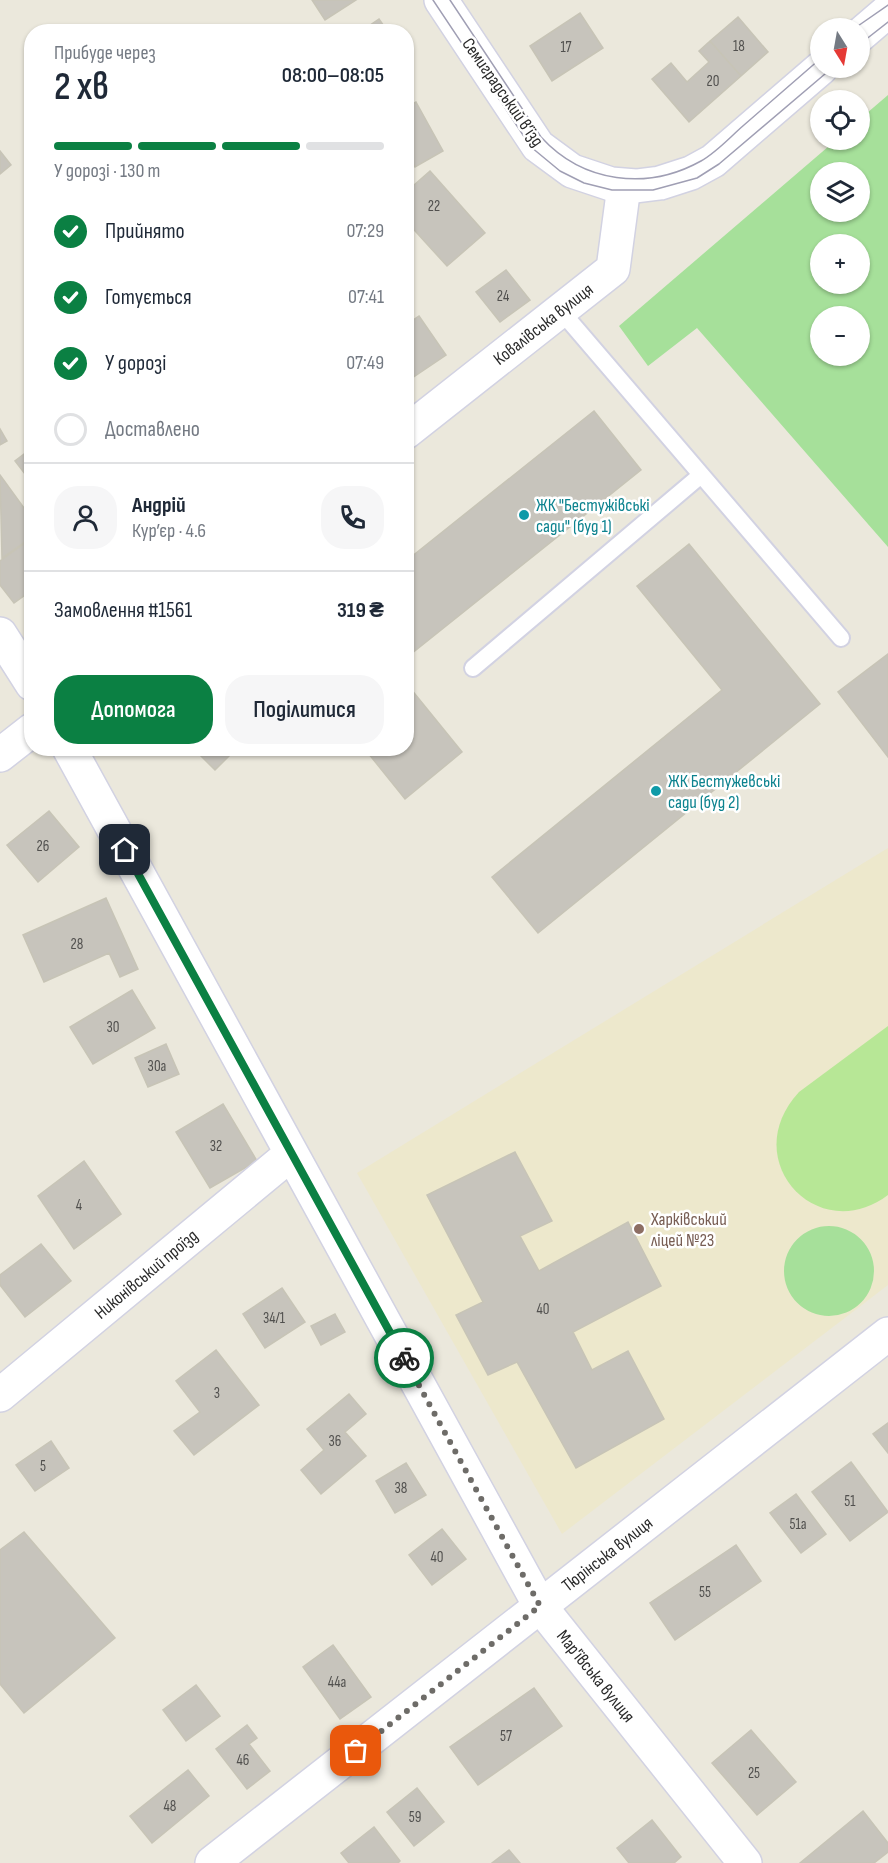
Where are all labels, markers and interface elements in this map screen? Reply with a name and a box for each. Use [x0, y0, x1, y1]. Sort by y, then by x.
north arrow [810, 18, 870, 78]
map controls [810, 18, 870, 366]
street label: Семиградський в’їзд [457, 34, 548, 151]
house number: 18 [733, 37, 745, 56]
house number: 17 [560, 38, 572, 57]
text: Прибуде через [54, 41, 156, 65]
text: 08:00–08:05 [282, 62, 384, 89]
text: 2 хв [54, 64, 109, 111]
house number: 20 [707, 72, 719, 91]
button: locate [810, 90, 870, 150]
text: У дорозі · 130 m [54, 159, 160, 183]
button: layers [810, 162, 870, 222]
house number: 22 [428, 197, 440, 216]
icon: check [54, 215, 87, 248]
text: Прийнято [105, 218, 185, 245]
text: 07:29 [346, 219, 384, 243]
button: + [810, 234, 870, 294]
street label: Ковалівська вулиця [489, 279, 597, 370]
icon: check [54, 281, 87, 314]
text: Готується [105, 284, 192, 311]
text: 07:41 [348, 285, 384, 309]
house number: 24 [497, 287, 509, 306]
button: − [810, 306, 870, 366]
icon: check [54, 347, 87, 380]
text: У дорозі [105, 350, 166, 377]
text: 07:49 [346, 351, 384, 375]
text: Доставлено [105, 416, 200, 443]
button: person [54, 486, 117, 549]
button: phone [321, 486, 384, 549]
text: Андрій [132, 492, 186, 519]
place label: ЖК "Бестужівські сади" (буд 1) [536, 495, 650, 537]
marker: ЖК "Бестужівські сади" (буд 1) [517, 508, 531, 522]
text: Кур’єр · 4.6 [132, 519, 206, 543]
text: Замовлення #1561 [54, 597, 192, 624]
text: 319 ₴ [337, 597, 384, 624]
button: Допомога [54, 675, 213, 744]
button: Поділитися [225, 675, 384, 744]
place label: ЖК Бестужевські сади (буд 2) [668, 771, 780, 813]
marker: ЖК Бестужевські сади (буд 2) [649, 784, 663, 798]
pin [99, 824, 150, 875]
icon: home [108, 833, 141, 866]
house number: 26 [37, 837, 49, 856]
house number: 28 [71, 935, 83, 954]
house number: 30 [107, 1018, 119, 1037]
house number: 30а [148, 1057, 167, 1076]
house number: 32 [210, 1137, 222, 1156]
house number: 4 [76, 1196, 82, 1215]
place label: Харківський ліцей №23 [650, 1209, 727, 1251]
marker: Харківський ліцей №23 [632, 1222, 646, 1236]
street label: Никонівський проїзд [91, 1225, 202, 1324]
house number: 40 [537, 1300, 549, 1319]
house number: 34/1 [263, 1309, 286, 1328]
courier [374, 1328, 434, 1388]
icon: bike [388, 1342, 421, 1375]
house number: 3 [214, 1384, 220, 1403]
house number: 36 [329, 1432, 341, 1451]
house number: 5 [40, 1457, 46, 1476]
house number: 38 [395, 1479, 407, 1498]
house number: 51 [844, 1492, 856, 1511]
street label: Тюрінська вулиця [558, 1512, 657, 1596]
house number: 51а [789, 1515, 807, 1534]
house number: 40 [431, 1548, 443, 1567]
house number: 55 [699, 1583, 711, 1602]
street label: Мар'ївська вулиця [552, 1626, 639, 1727]
house number: 44а [328, 1673, 346, 1692]
pin [330, 1725, 381, 1776]
house number: 57 [500, 1727, 512, 1746]
icon: bag [339, 1734, 372, 1767]
house number: 46 [237, 1751, 249, 1770]
house number: 25 [748, 1764, 760, 1783]
house number: 48 [164, 1797, 176, 1816]
house number: 59 [409, 1808, 421, 1827]

